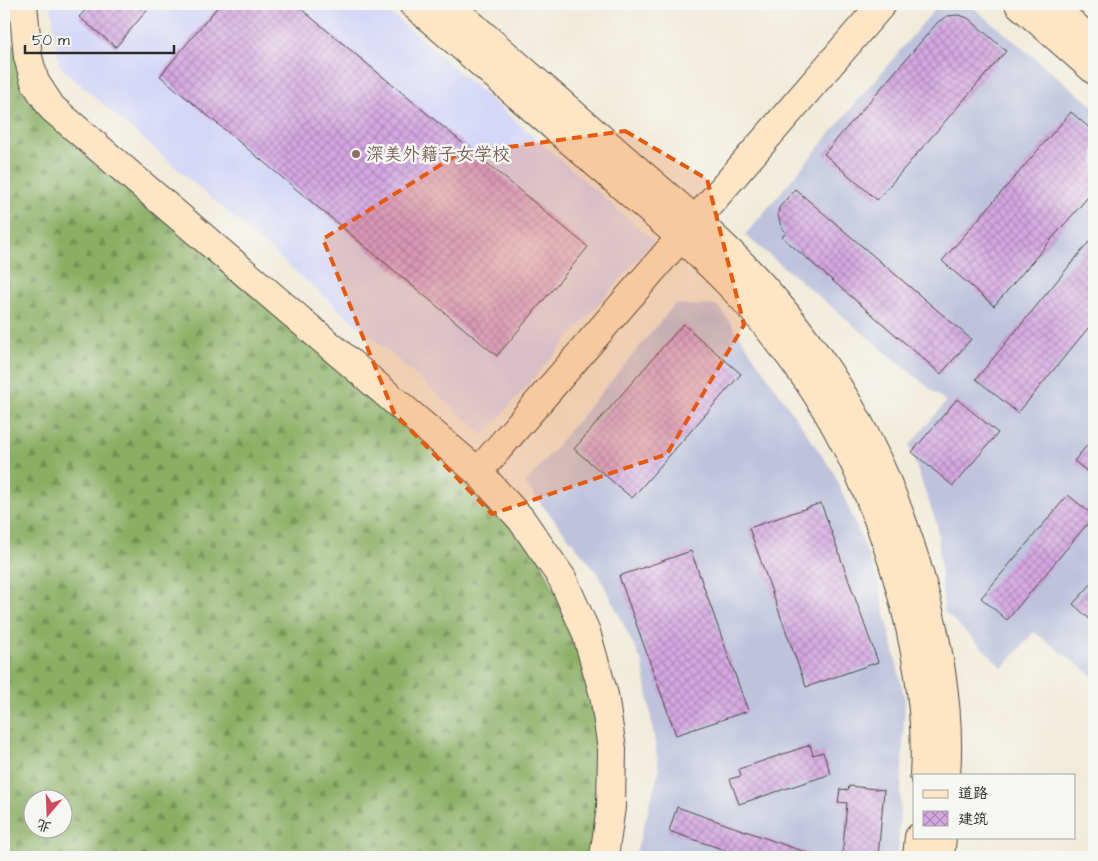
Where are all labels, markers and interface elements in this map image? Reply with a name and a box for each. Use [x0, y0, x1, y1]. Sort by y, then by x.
scale bar [25, 22, 174, 54]
text: 50 m [32, 30, 70, 51]
place label: 深美外籍子女学校 [366, 142, 510, 167]
marker: 深美外籍子女学校 [350, 148, 362, 160]
legend [913, 774, 1076, 838]
text: 道路 [958, 783, 988, 804]
north arrow [22, 788, 72, 838]
text: 建筑 [958, 809, 988, 830]
text: 北 [34, 814, 54, 837]

